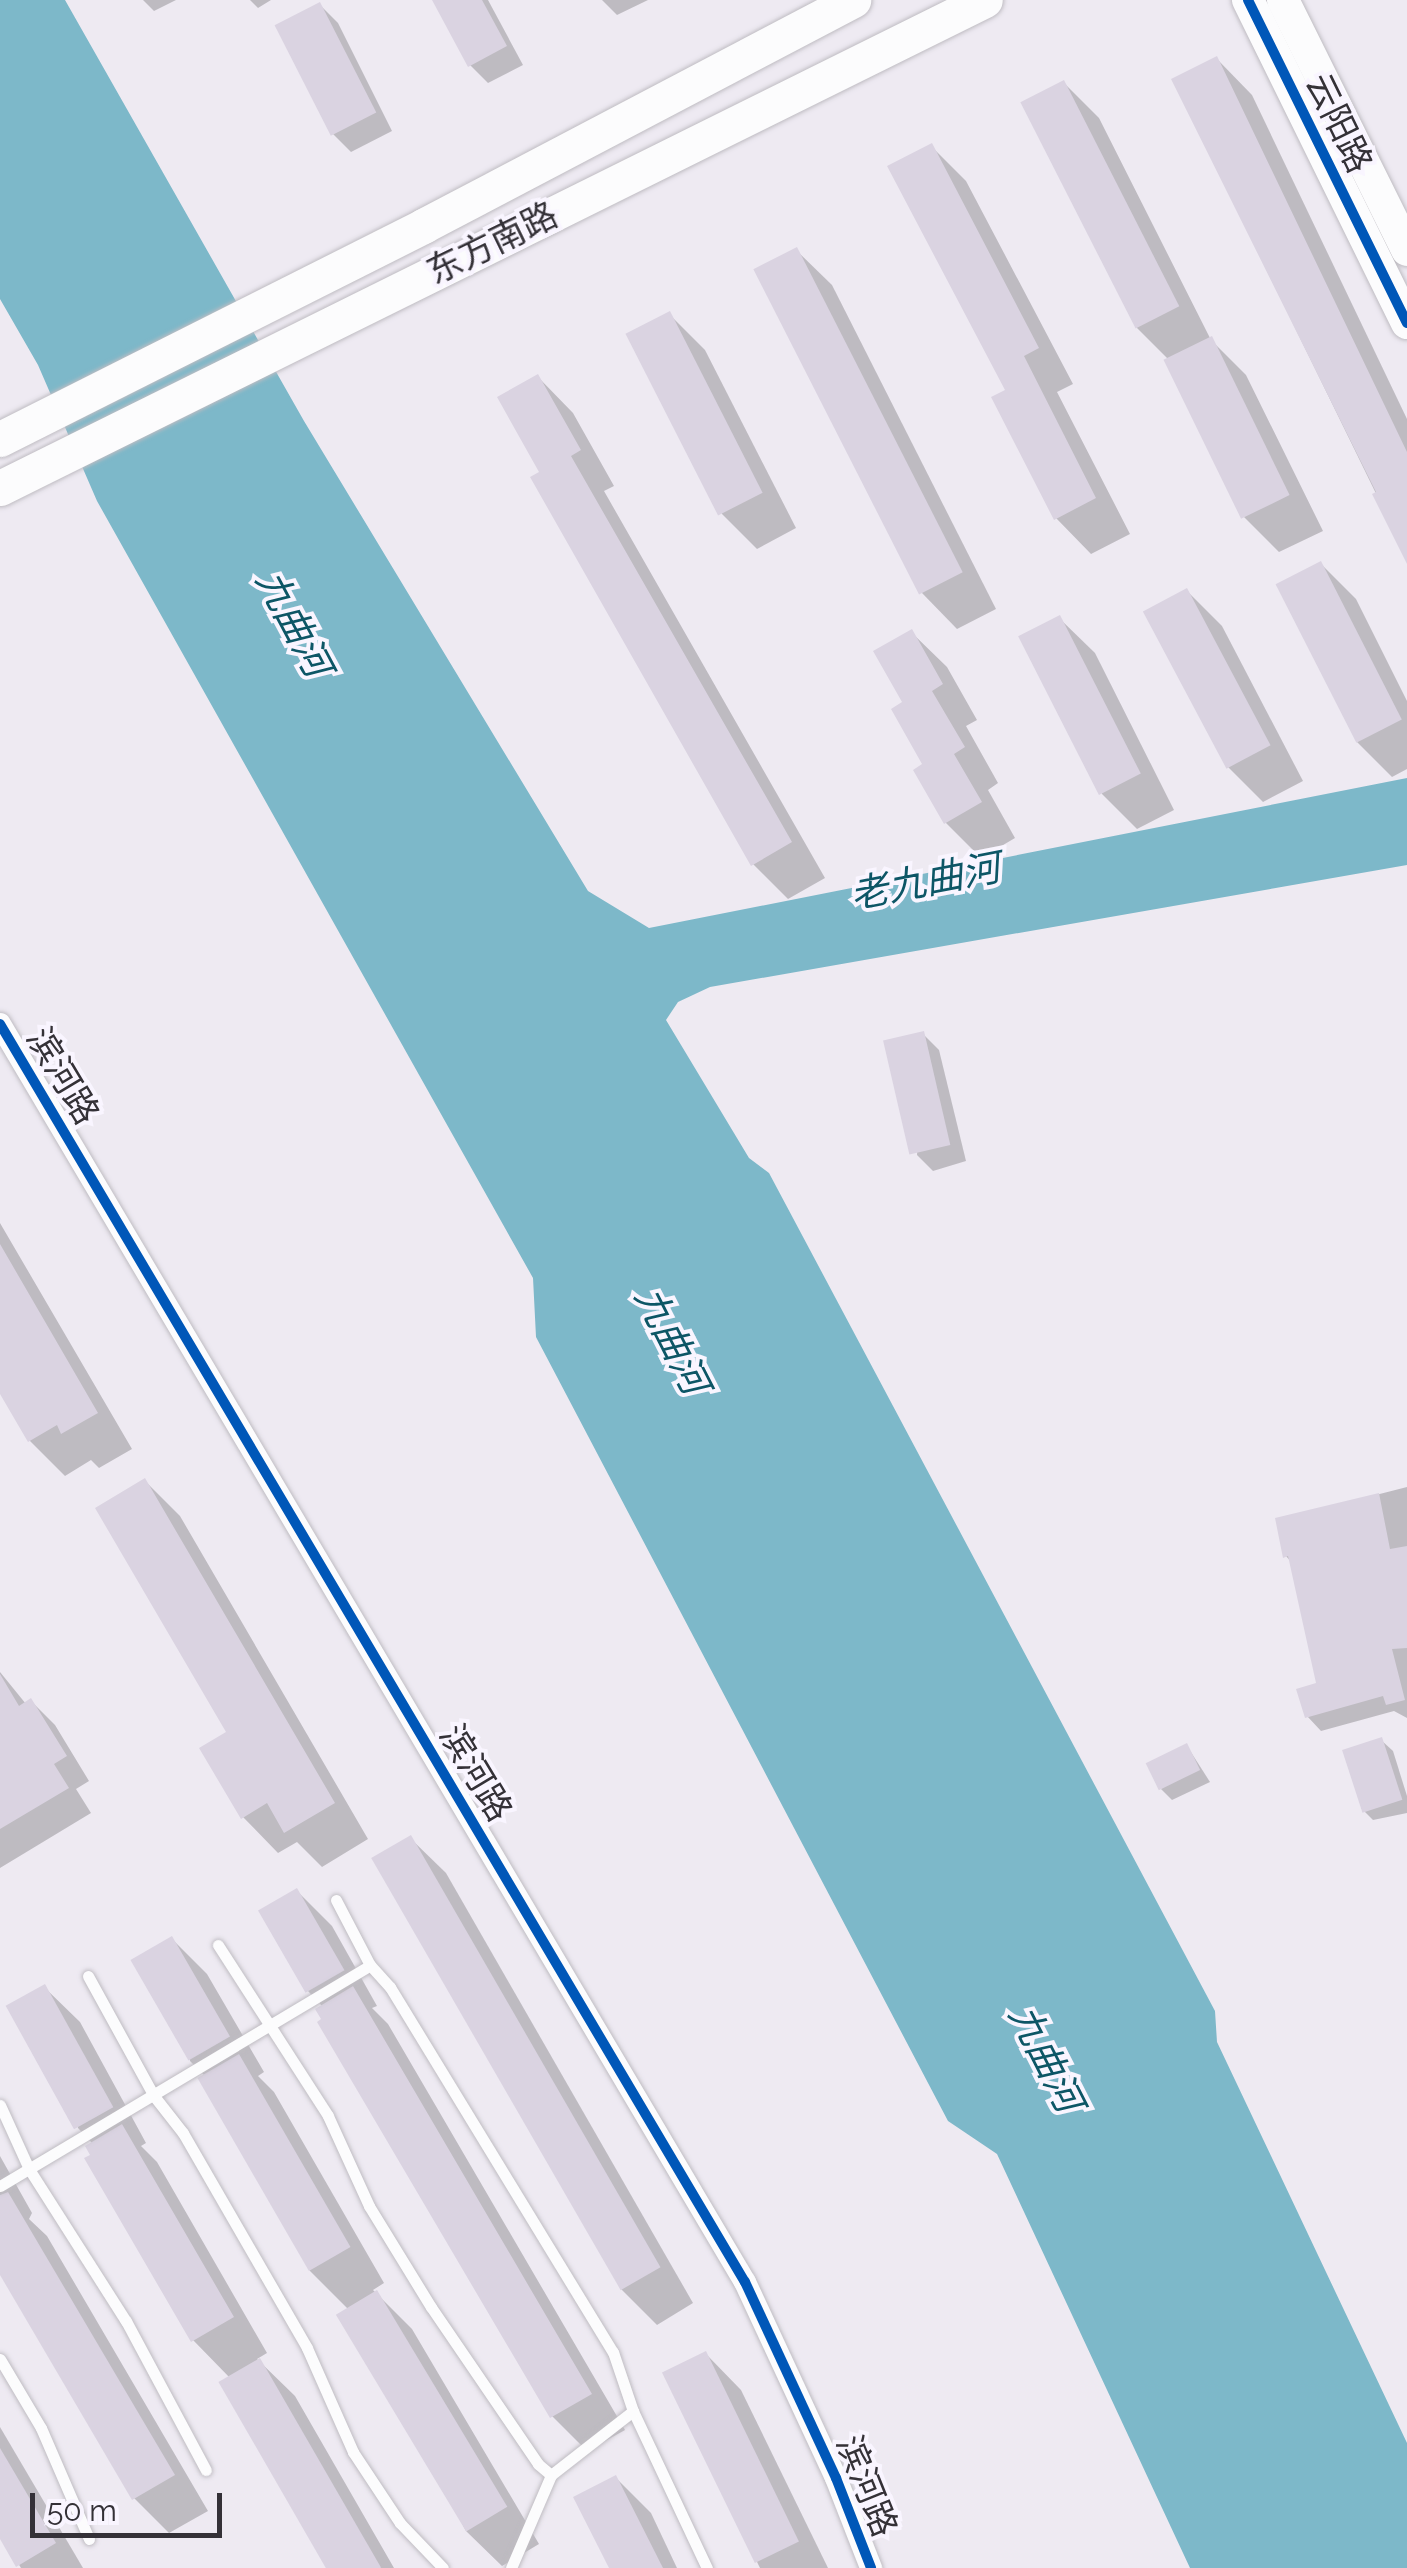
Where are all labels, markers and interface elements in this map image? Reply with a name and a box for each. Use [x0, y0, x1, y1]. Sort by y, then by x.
street label: 云阳路 [1297, 67, 1381, 179]
street label: 东方南路 [420, 193, 564, 293]
water label: 九曲河 [247, 562, 341, 684]
water label: 老九曲河 [846, 844, 1004, 918]
street label: 滨河路 [18, 1020, 108, 1132]
water label: 九曲河 [626, 1279, 718, 1401]
street label: 滨河路 [431, 1717, 521, 1829]
water label: 九曲河 [1000, 1997, 1092, 2119]
street label: 滨河路 [828, 2429, 906, 2543]
scale bar [35, 2473, 228, 2535]
text: 50 m [47, 2493, 117, 2528]

